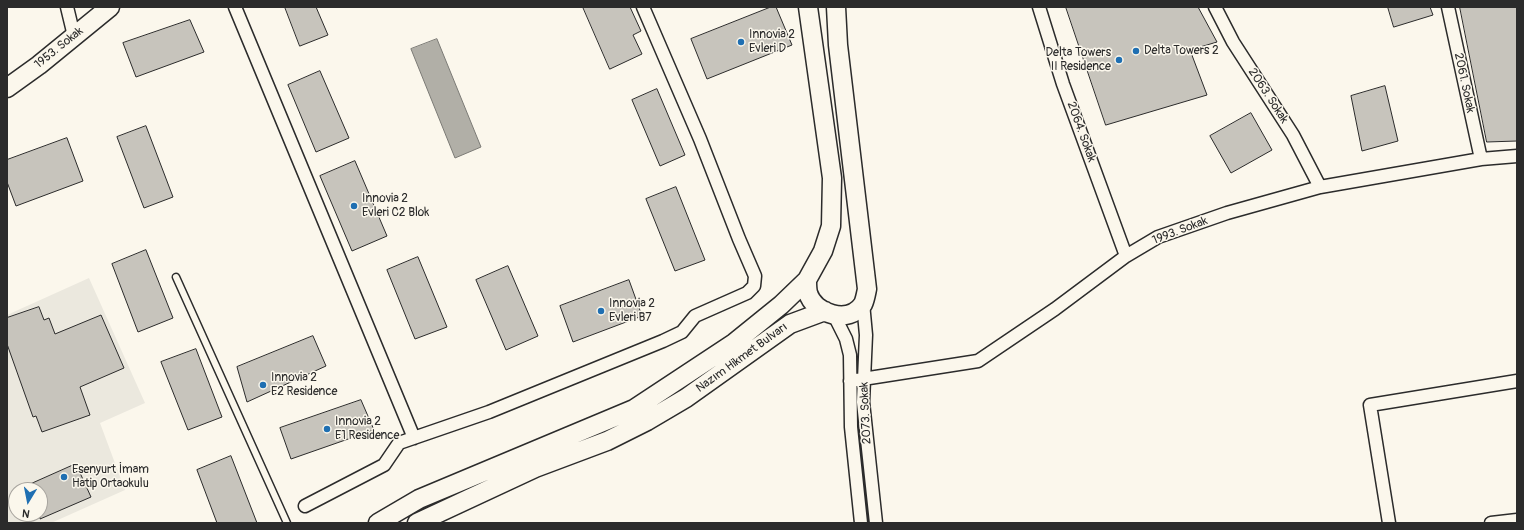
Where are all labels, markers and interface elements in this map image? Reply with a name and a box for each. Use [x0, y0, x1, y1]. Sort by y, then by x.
street label: 1953. Sokak [32, 24, 86, 72]
place label: Innovia 2 Evleri D [749, 28, 795, 56]
marker: Innovia 2 Evleri D [736, 37, 746, 47]
place label: Delta Towers 2 [1144, 44, 1219, 58]
place label: Delta Towers II Residence [1046, 46, 1111, 74]
marker: Delta Towers 2 [1131, 46, 1141, 56]
street label: 2061. Sokak [1451, 52, 1477, 114]
marker: Delta Towers II Residence [1114, 55, 1124, 65]
street label: 2063. Sokak [1245, 66, 1291, 126]
street label: 2064. Sokak [1063, 100, 1099, 164]
place label: Innovia 2 Evleri C2 Blok [362, 192, 429, 220]
marker: Innovia 2 Evleri C2 Blok [349, 201, 359, 211]
street label: 1993. Sokak [1150, 214, 1210, 248]
place label: Innovia 2 Evleri B7 [609, 297, 655, 325]
marker: Innovia 2 Evleri B7 [596, 306, 606, 316]
street label: Nazım Hikmet Bulvarı [694, 320, 790, 396]
place label: Innovia 2 E2 Residence [271, 371, 337, 399]
marker: Innovia 2 E2 Residence [258, 380, 268, 390]
street label: 2073. Sokak [857, 382, 875, 444]
place label: Innovia 2 E1 Residence [335, 415, 399, 443]
marker: Innovia 2 E1 Residence [322, 424, 332, 434]
place label: Esenyurt İmam Hatip Ortaokulu [72, 463, 149, 491]
marker: Esenyurt İmam Hatip Ortaokulu [59, 472, 69, 482]
north arrow [8, 482, 48, 522]
text: N [21, 506, 31, 520]

